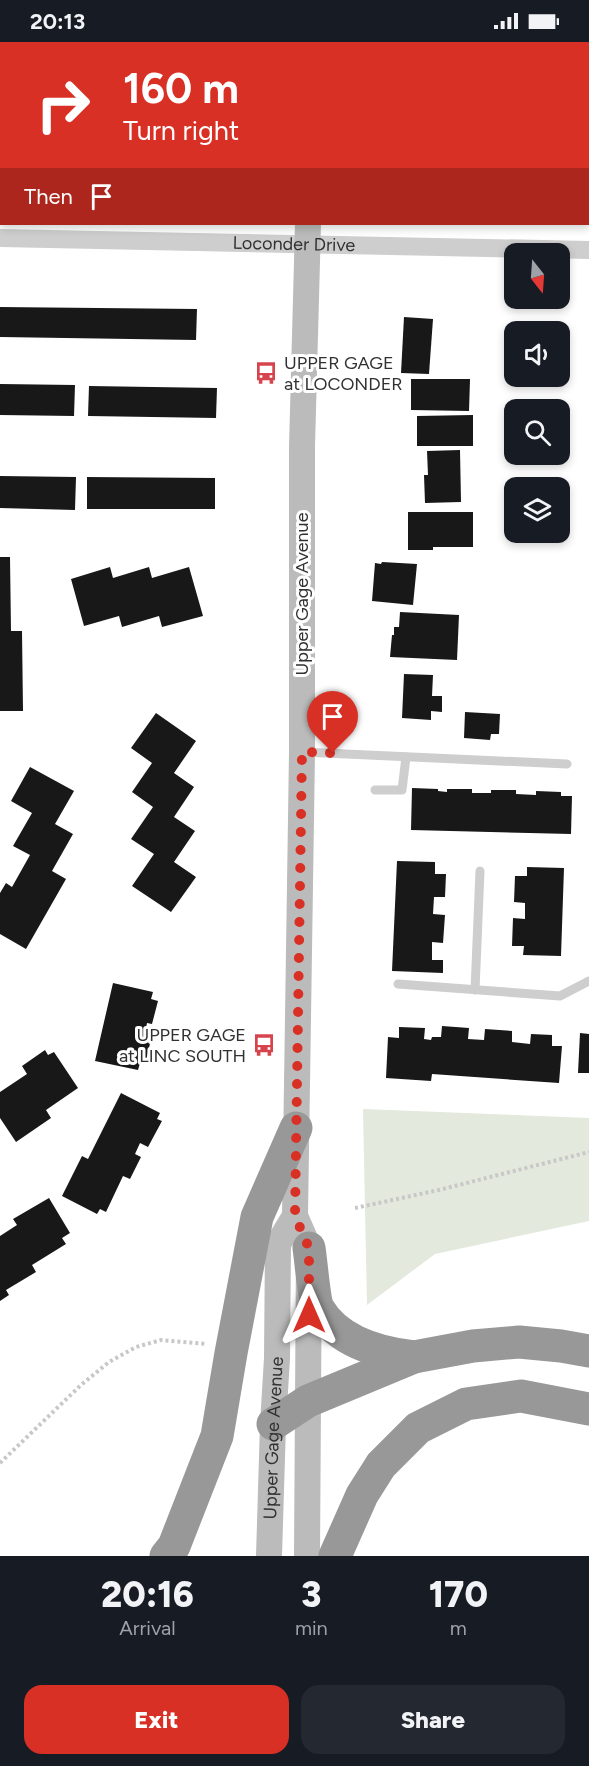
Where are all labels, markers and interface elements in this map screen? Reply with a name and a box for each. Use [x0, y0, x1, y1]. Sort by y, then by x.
text: 20:13 [30, 8, 85, 35]
text: 160 m [123, 63, 239, 114]
icon: right [24, 66, 102, 144]
text: Turn right [123, 114, 239, 147]
icon: arrive [85, 180, 118, 213]
text: Then [24, 183, 73, 210]
street label: Loconder Drive [232, 232, 356, 256]
north arrow [504, 243, 570, 309]
map controls [504, 243, 570, 543]
button: sound [504, 321, 570, 387]
place label: UPPER GAGE at LOCONDER [284, 352, 403, 395]
bus stop icon: UPPER GAGE at LOCONDER [253, 360, 279, 386]
button: search [504, 399, 570, 465]
button: layers [504, 477, 570, 543]
street label: Upper Gage Avenue [291, 512, 313, 675]
pin [307, 691, 358, 753]
icon: arrive [316, 700, 349, 733]
place label: UPPER GAGE at LINC SOUTH [119, 1024, 246, 1067]
bus stop icon: UPPER GAGE at LINC SOUTH [251, 1032, 277, 1058]
position arrow [277, 1283, 341, 1347]
street label: Upper Gage Avenue [259, 1356, 288, 1520]
text: 20:16 [101, 1573, 194, 1616]
text: 3 [301, 1573, 321, 1616]
text: 170 [429, 1573, 488, 1616]
text: Arrival [119, 1616, 176, 1640]
text: min [295, 1616, 328, 1640]
text: m [450, 1616, 467, 1640]
button: Exit [24, 1685, 289, 1754]
button: Share [301, 1685, 565, 1754]

